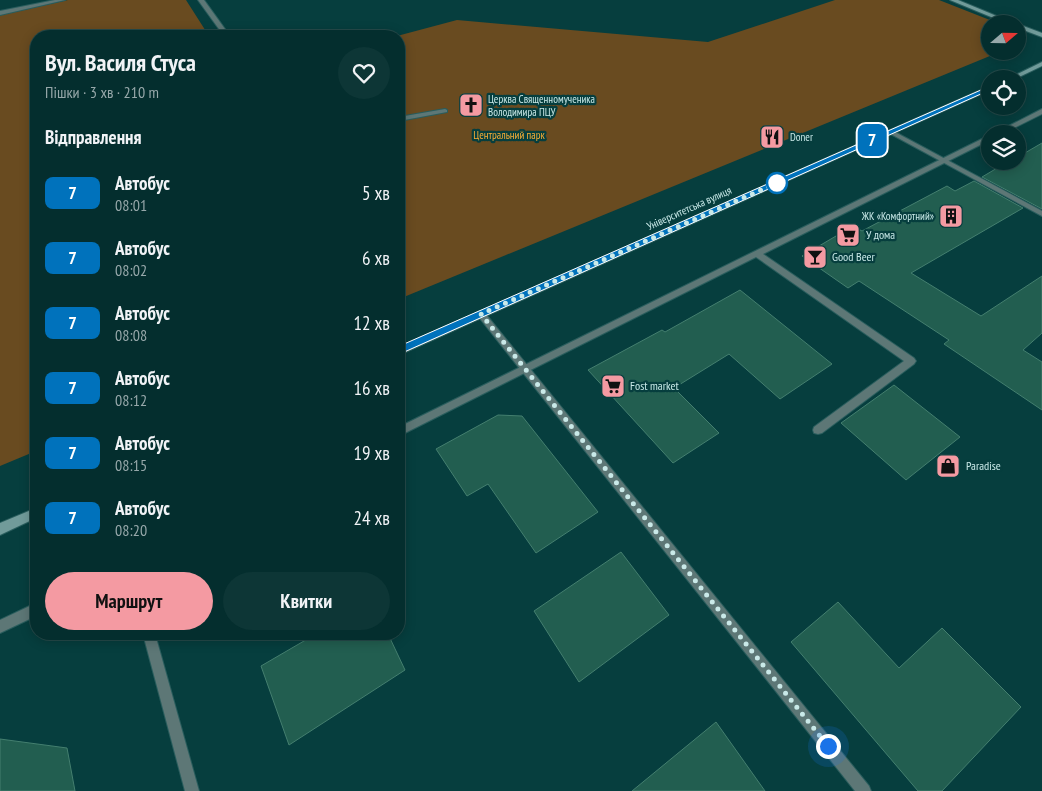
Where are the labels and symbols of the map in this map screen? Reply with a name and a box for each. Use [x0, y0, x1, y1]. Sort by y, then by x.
north arrow [981, 15, 1026, 60]
church icon: Церква Священномученика Володимира ПЦУ [458, 92, 484, 118]
place label: Церква Священномученика Володимира ПЦУ [488, 92, 595, 119]
restaurant icon: Doner [759, 124, 785, 150]
line badge: 7 [856, 124, 888, 156]
park label: Центральний парк [473, 128, 545, 142]
place label: Doner [790, 130, 813, 144]
unlabelled marker [766, 172, 788, 194]
street label: Університетська вулиця [644, 183, 734, 233]
building icon: ЖК «Комфортний» [938, 203, 964, 229]
place label: ЖК «Комфортний» [861, 209, 934, 223]
supermarket icon: У дома [835, 222, 861, 248]
place label: У дома [866, 227, 895, 242]
bar icon: Good Beer [802, 244, 828, 270]
place label: Good Beer [832, 249, 875, 264]
supermarket icon: Fost market [600, 373, 626, 399]
place label: Fost market [630, 378, 679, 393]
shop icon: Paradise [935, 453, 961, 479]
place label: Paradise [966, 458, 1001, 473]
your location [816, 734, 841, 759]

